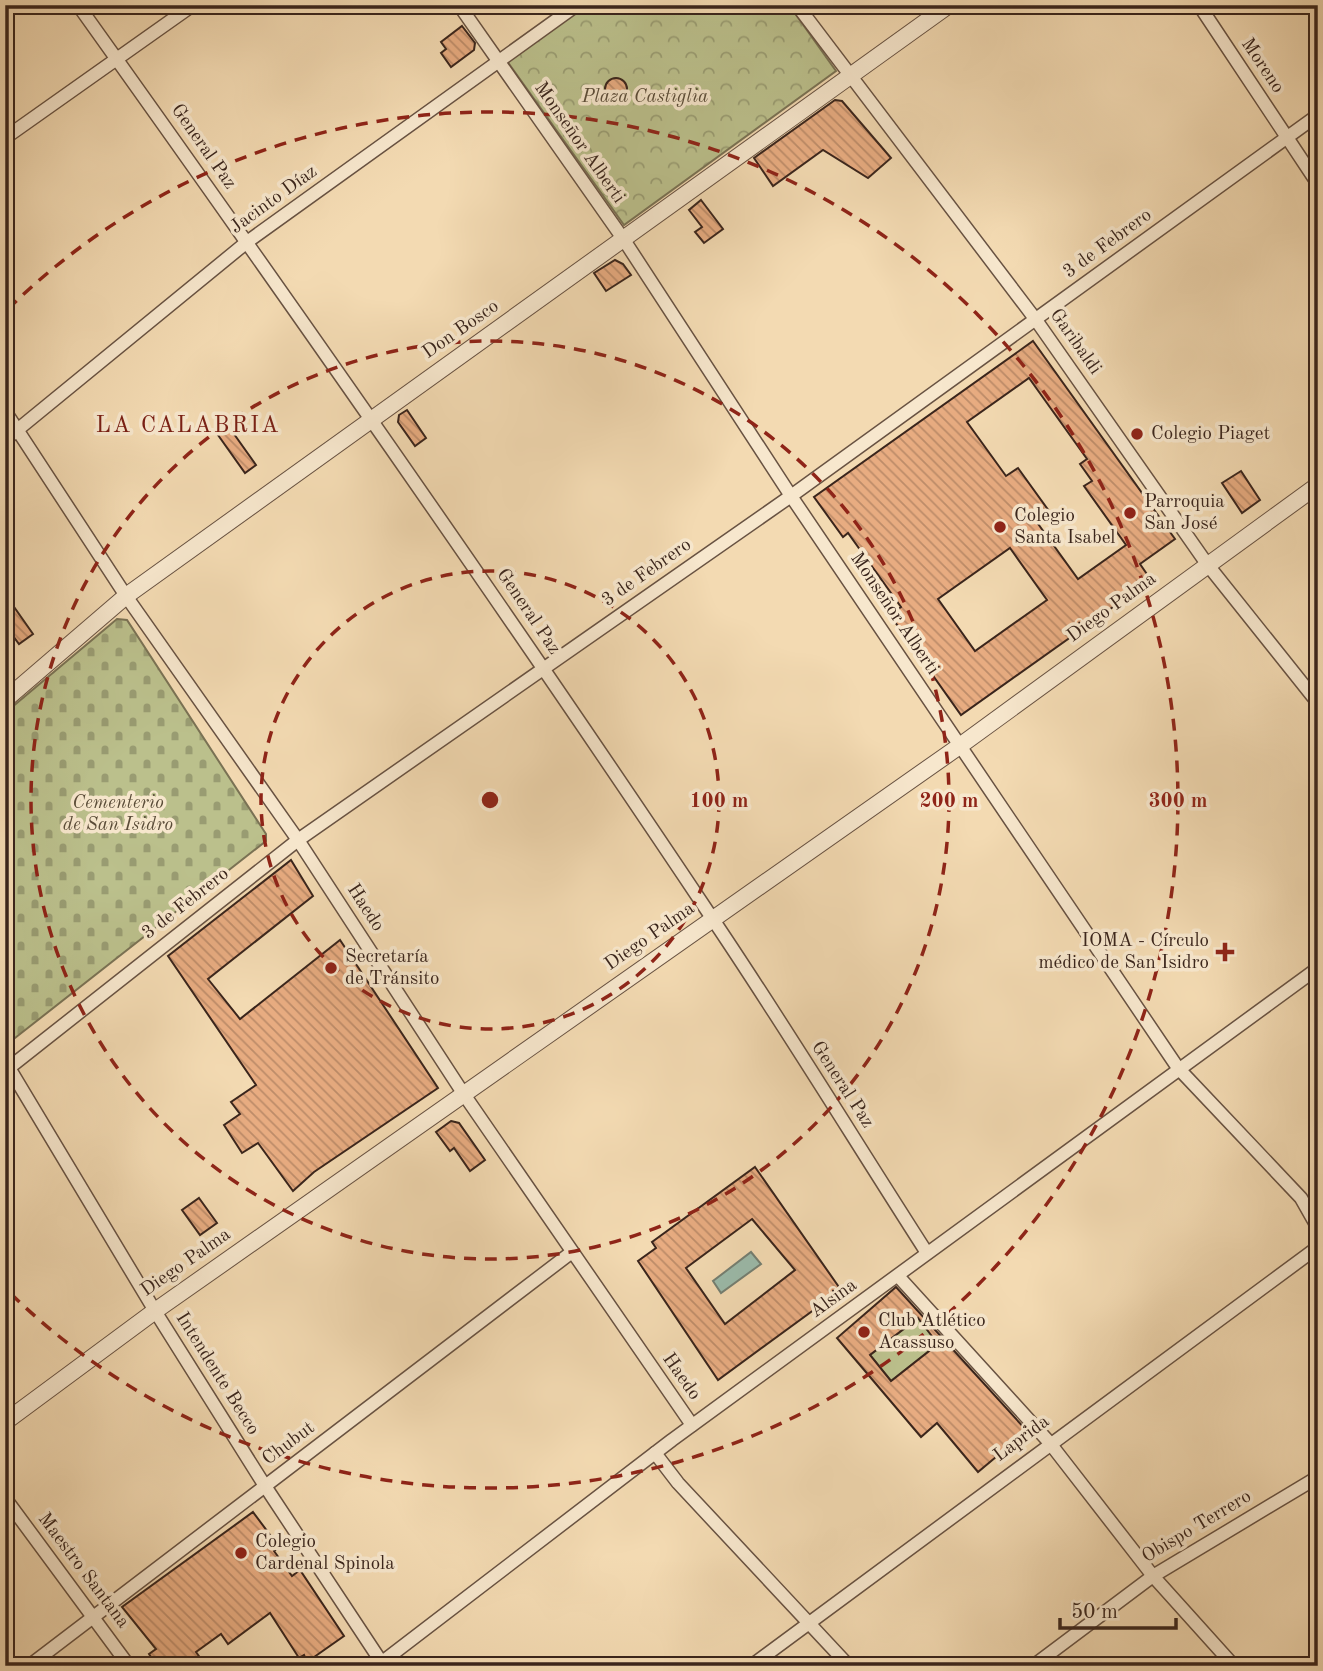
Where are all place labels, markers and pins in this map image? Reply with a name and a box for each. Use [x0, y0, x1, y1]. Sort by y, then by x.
place label: Colegio Piaget [1151, 425, 1270, 444]
marker: Colegio Piaget [1129, 426, 1145, 442]
place label: Parroquia San José [1144, 493, 1225, 534]
marker: Parroquia San José [1122, 505, 1138, 521]
place label: Colegio Santa Isabel [1014, 507, 1116, 548]
marker: Colegio Santa Isabel [992, 519, 1008, 535]
centre of rings [478, 788, 502, 812]
place label: IOMA - Círculo médico de San Isidro [1038, 932, 1209, 973]
marker: IOMA - Círculo médico de San Isidro [1215, 942, 1235, 962]
place label: Secretaría de Tránsito [345, 948, 439, 989]
marker: Secretaría de Tránsito [323, 960, 339, 976]
place label: Club Atlético Acassuso [878, 1312, 986, 1353]
marker: Club Atlético Acassuso [856, 1324, 872, 1340]
place label: Colegio Cardenal Spinola [255, 1533, 395, 1574]
marker: Colegio Cardenal Spinola [233, 1545, 249, 1561]

